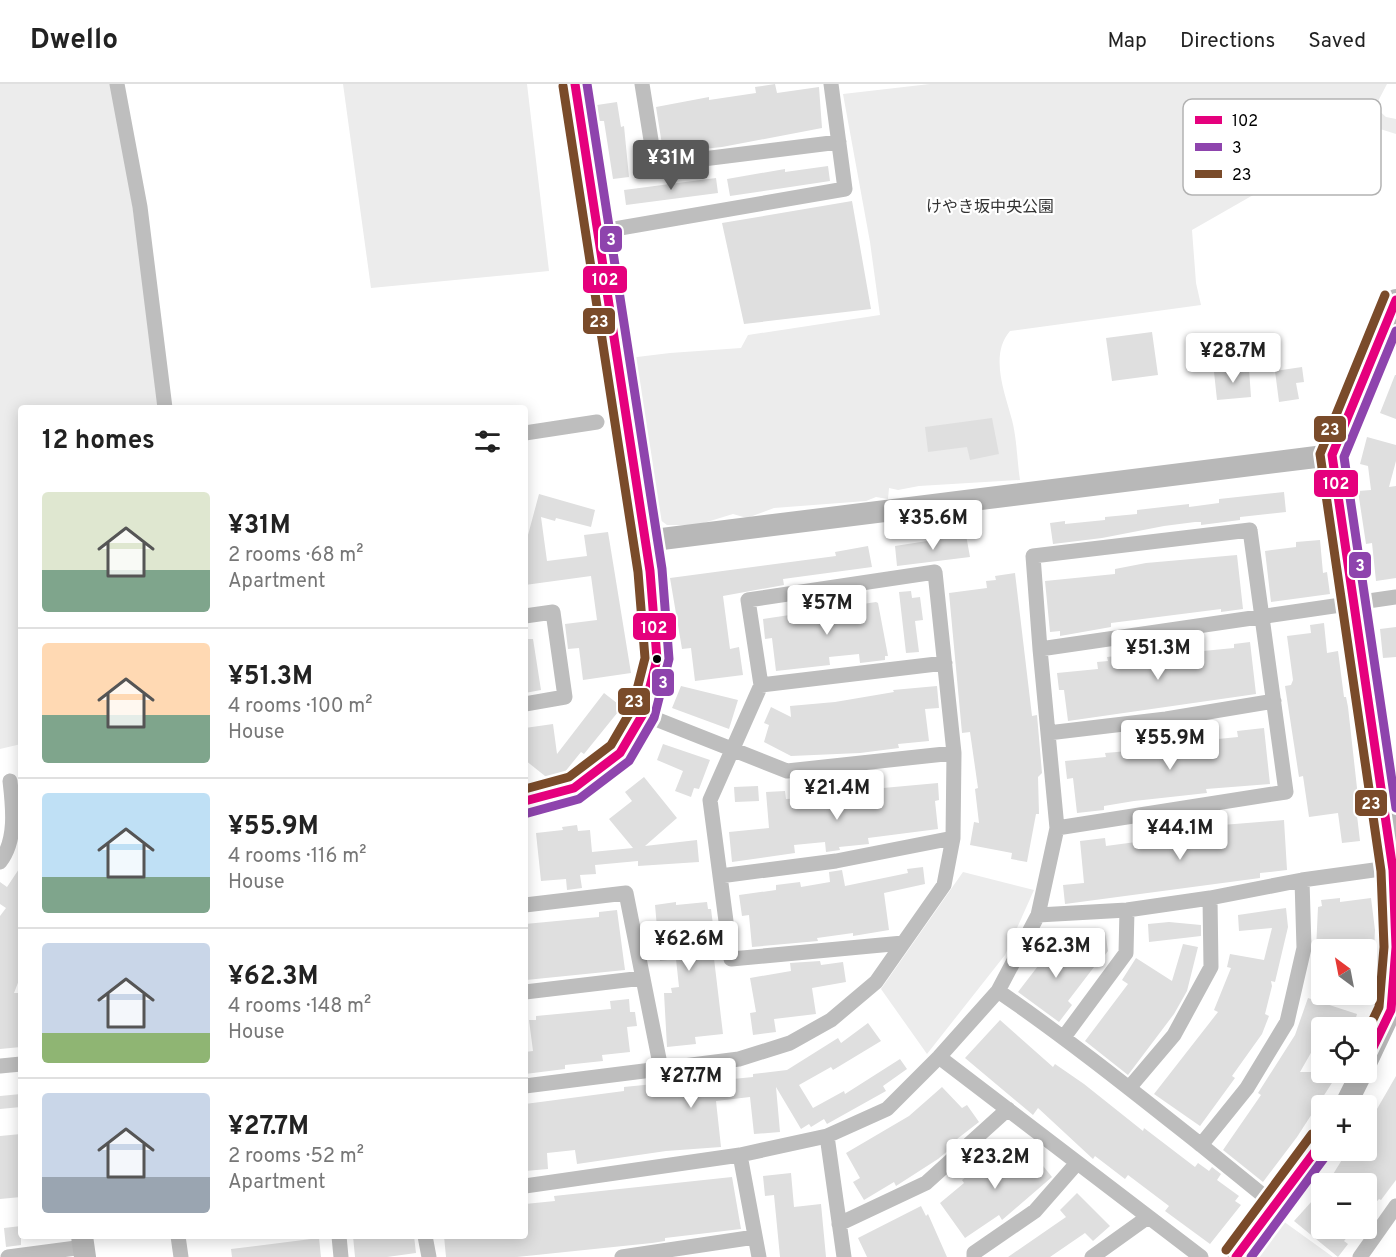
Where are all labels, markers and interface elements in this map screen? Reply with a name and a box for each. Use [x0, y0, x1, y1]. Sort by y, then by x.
text: Dwello [30, 23, 118, 59]
text: Map [1107, 28, 1147, 55]
text: Directions [1180, 28, 1275, 55]
text: Saved [1308, 28, 1366, 55]
legend [1183, 99, 1381, 195]
text: 102 [1232, 112, 1258, 132]
text: 3 [1232, 139, 1242, 159]
pin: ¥31M [635, 140, 707, 191]
text: ¥31M [647, 146, 695, 172]
text: 23 [1232, 166, 1251, 186]
park label: けやき坂中央公園 [926, 198, 1054, 218]
line badge: 3 [599, 225, 623, 253]
text: 3 [606, 231, 616, 251]
line badge: 102 [582, 265, 628, 294]
text: 102 [592, 271, 618, 291]
line badge: 23 [582, 307, 616, 335]
text: 23 [589, 313, 609, 333]
pin: ¥28.7M [1184, 333, 1282, 384]
text: ¥28.7M [1200, 339, 1266, 365]
line badge: 23 [1313, 415, 1347, 443]
text: 23 [1320, 421, 1340, 441]
text: 12 homes [42, 425, 155, 458]
icon: filters [471, 425, 504, 458]
line badge: 102 [1313, 469, 1359, 498]
text: 102 [1323, 475, 1349, 495]
pin: ¥35.6M [884, 500, 982, 551]
text: ¥35.6M [898, 506, 968, 532]
text: ¥31M [228, 510, 291, 543]
icon: home [90, 516, 162, 588]
text: 2 rooms · 68 m² [228, 543, 364, 569]
line badge: 3 [1348, 551, 1372, 579]
text: 3 [1355, 557, 1365, 577]
text: Apartment [228, 569, 326, 595]
pin: ¥57M [791, 585, 863, 636]
text: ¥57M [801, 591, 853, 617]
line badge: 102 [632, 612, 677, 641]
text: 102 [641, 619, 667, 639]
pin: ¥51.3M [1109, 630, 1207, 681]
text: ¥51.3M [1125, 636, 1191, 662]
unlabelled marker [651, 653, 663, 665]
text: ¥51.3M [228, 661, 313, 694]
icon: home [90, 667, 162, 739]
line badge: 3 [651, 668, 675, 697]
text: 3 [658, 674, 668, 694]
line badge: 23 [617, 687, 651, 716]
text: 23 [624, 693, 644, 713]
text: 4 rooms · 100 m² [228, 694, 373, 720]
text: House [228, 720, 284, 746]
pin: ¥55.9M [1121, 720, 1219, 771]
text: ¥55.9M [1135, 726, 1205, 752]
pin: ¥21.4M [788, 770, 886, 821]
text: ¥21.4M [804, 776, 870, 802]
line badge: 23 [1354, 789, 1388, 817]
text: 23 [1361, 795, 1381, 815]
pin: ¥44.1M [1131, 810, 1229, 861]
text: ¥55.9M [228, 811, 319, 844]
text: ¥44.1M [1147, 816, 1213, 842]
icon: home [90, 817, 162, 889]
text: 4 rooms · 116 m² [228, 844, 366, 870]
text: House [228, 870, 284, 896]
pin: ¥62.6M [640, 921, 738, 972]
text: ¥62.6M [654, 927, 724, 953]
pin: ¥62.3M [1007, 928, 1105, 979]
text: ¥62.3M [1021, 934, 1091, 960]
north arrow [1311, 939, 1377, 1005]
map controls [1311, 939, 1377, 1239]
text: ¥62.3M [228, 961, 319, 994]
icon: home [90, 967, 162, 1039]
text: 4 rooms · 148 m² [228, 994, 371, 1020]
button: locate [1311, 1017, 1377, 1083]
text: House [228, 1020, 284, 1046]
pin: ¥27.7M [642, 1058, 740, 1109]
text: ¥27.7M [660, 1064, 722, 1090]
button: + [1311, 1095, 1377, 1161]
text: ¥27.7M [228, 1111, 309, 1144]
icon: home [90, 1117, 162, 1189]
pin: ¥23.2M [946, 1139, 1044, 1190]
text: 2 rooms · 52 m² [228, 1144, 364, 1170]
text: ¥23.2M [960, 1145, 1030, 1171]
text: Apartment [228, 1170, 326, 1196]
button: − [1311, 1173, 1377, 1239]

